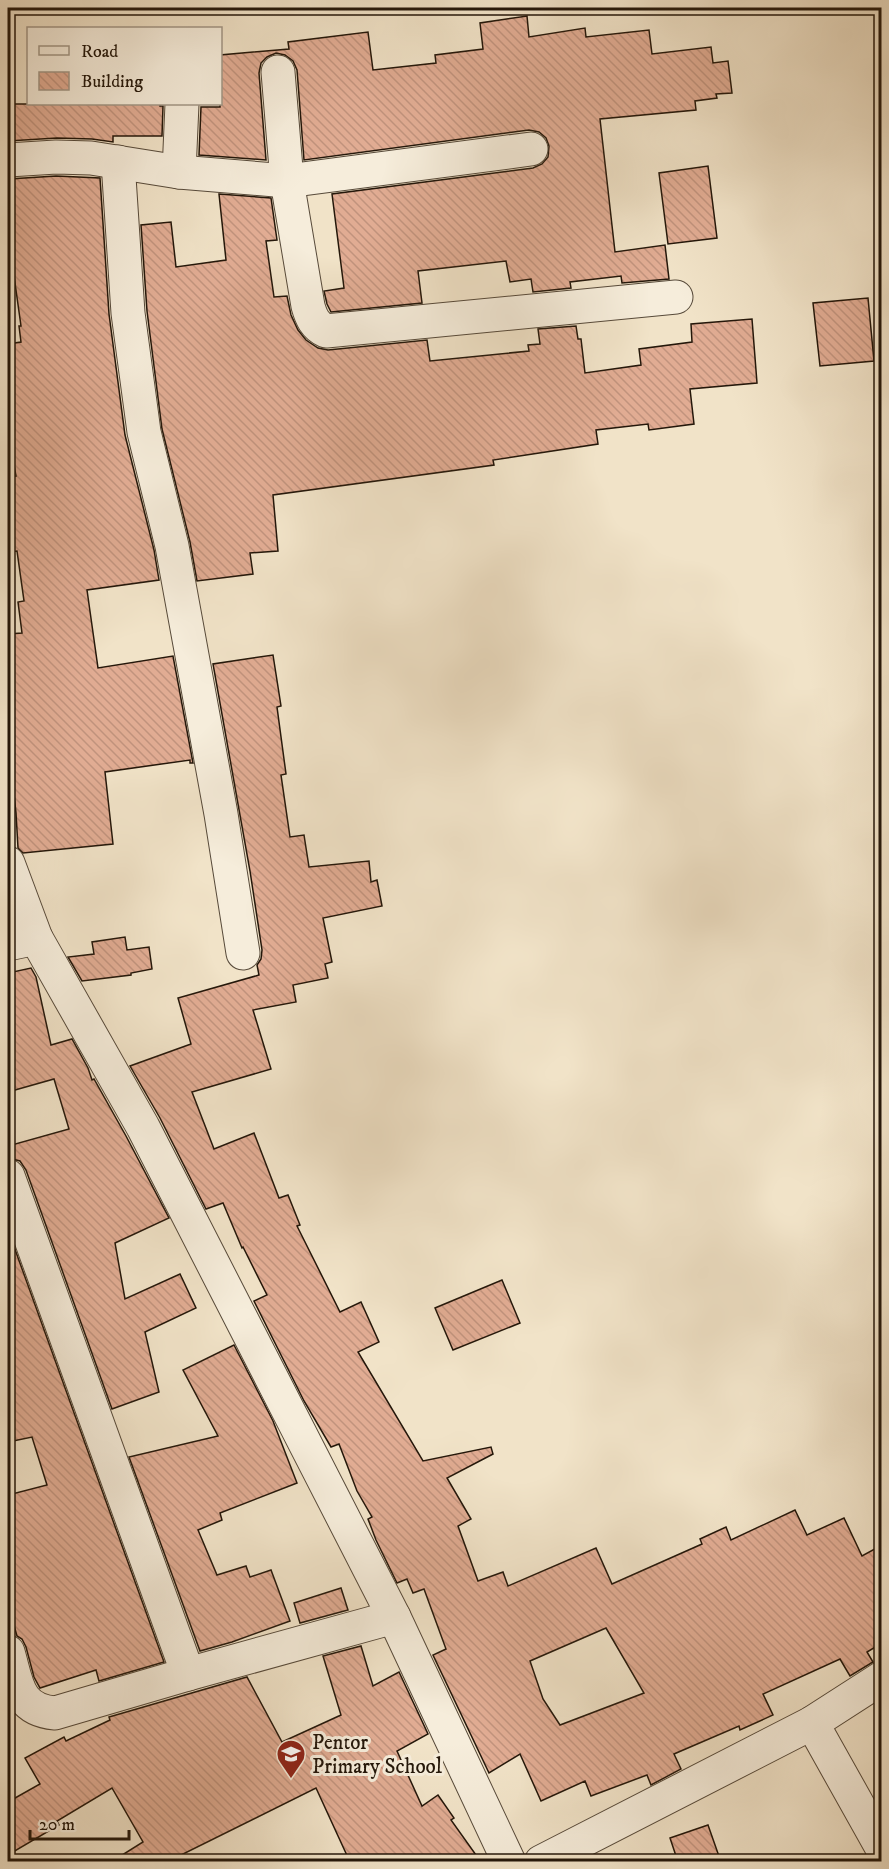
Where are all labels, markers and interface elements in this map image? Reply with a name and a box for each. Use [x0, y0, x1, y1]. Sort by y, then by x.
legend [27, 27, 222, 105]
text: Road [81, 41, 118, 63]
text: Building [81, 71, 143, 93]
place label: Pentor Primary School [312, 1730, 443, 1780]
school or university icon: Pentor Primary School [275, 1738, 307, 1780]
scale bar [30, 1803, 129, 1841]
text: 20 m [39, 1814, 75, 1836]

